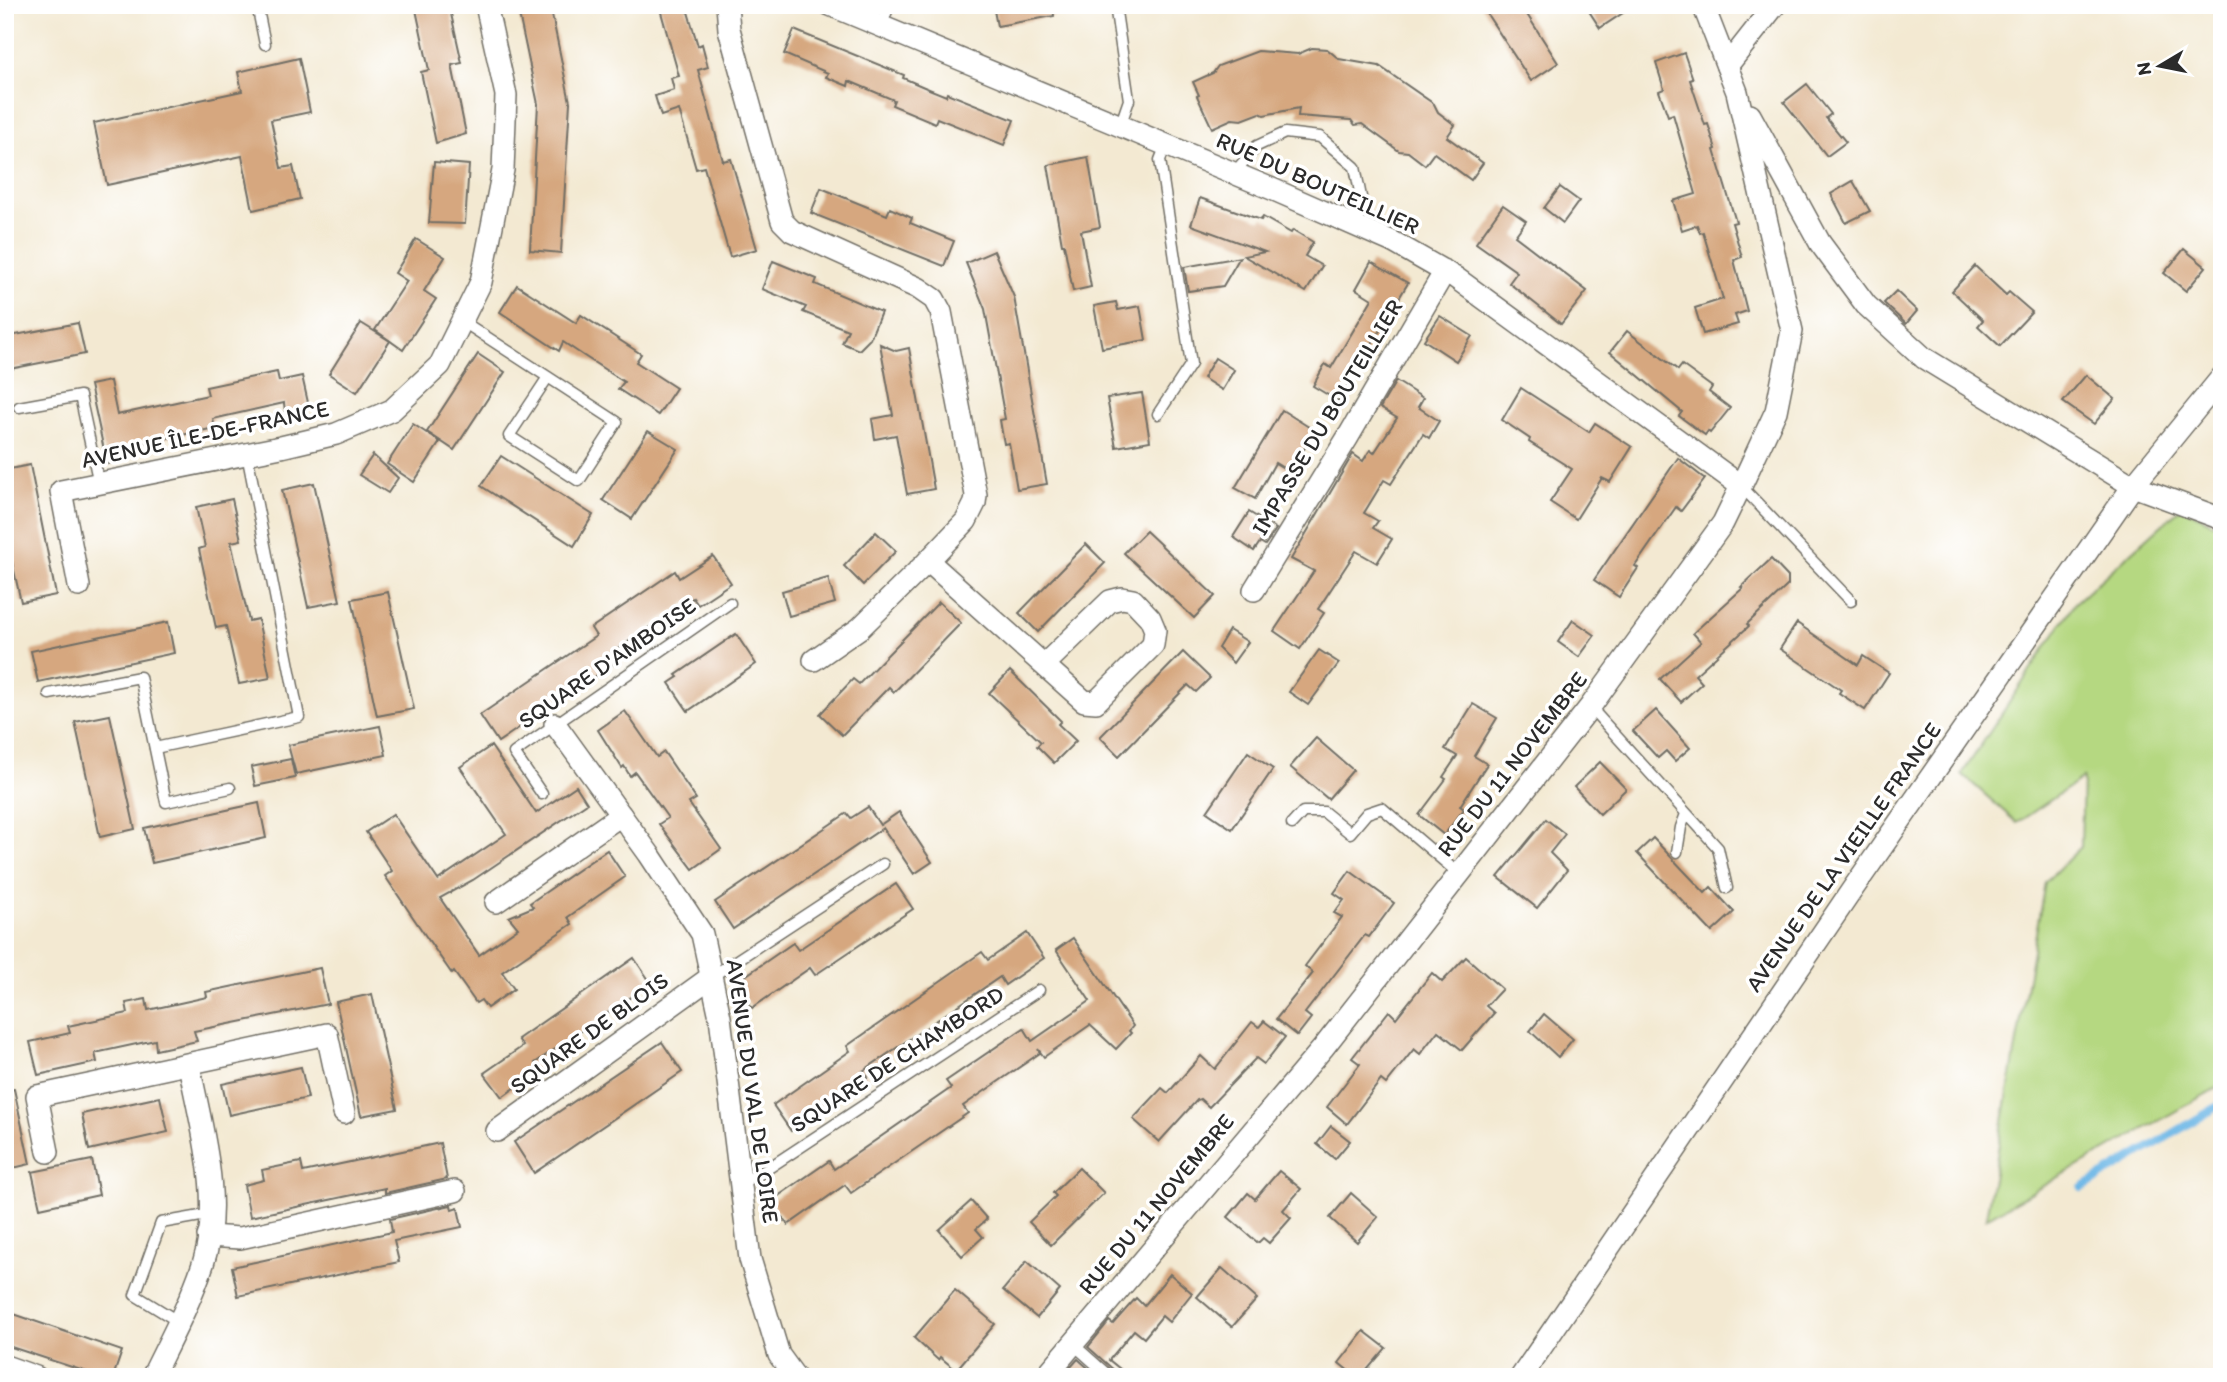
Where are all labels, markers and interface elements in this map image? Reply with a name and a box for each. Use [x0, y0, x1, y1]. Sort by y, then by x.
north arrow [2126, 32, 2196, 102]
text: N [2131, 61, 2156, 77]
street label: RUE DU BOUTEILLIER [1212, 126, 1424, 240]
street label: IMPASSE DU BOUTEILLIER [1245, 294, 1409, 540]
street label: AVENUE ÎLE-DE-FRANCE [79, 394, 331, 474]
street label: SQUARE D'AMBOISE [513, 591, 701, 735]
street label: RUE DU 11 NOVEMBRE [1431, 666, 1593, 862]
street label: AVENUE DE LA VIEILLE FRANCE [1739, 717, 1947, 997]
street label: AVENUE DU VAL DE LOIRE [721, 957, 785, 1225]
street label: SQUARE DE BLOIS [504, 966, 674, 1100]
street label: SQUARE DE CHAMBORD [785, 980, 1009, 1138]
street label: RUE DU 11 NOVEMBRE [1072, 1108, 1240, 1300]

